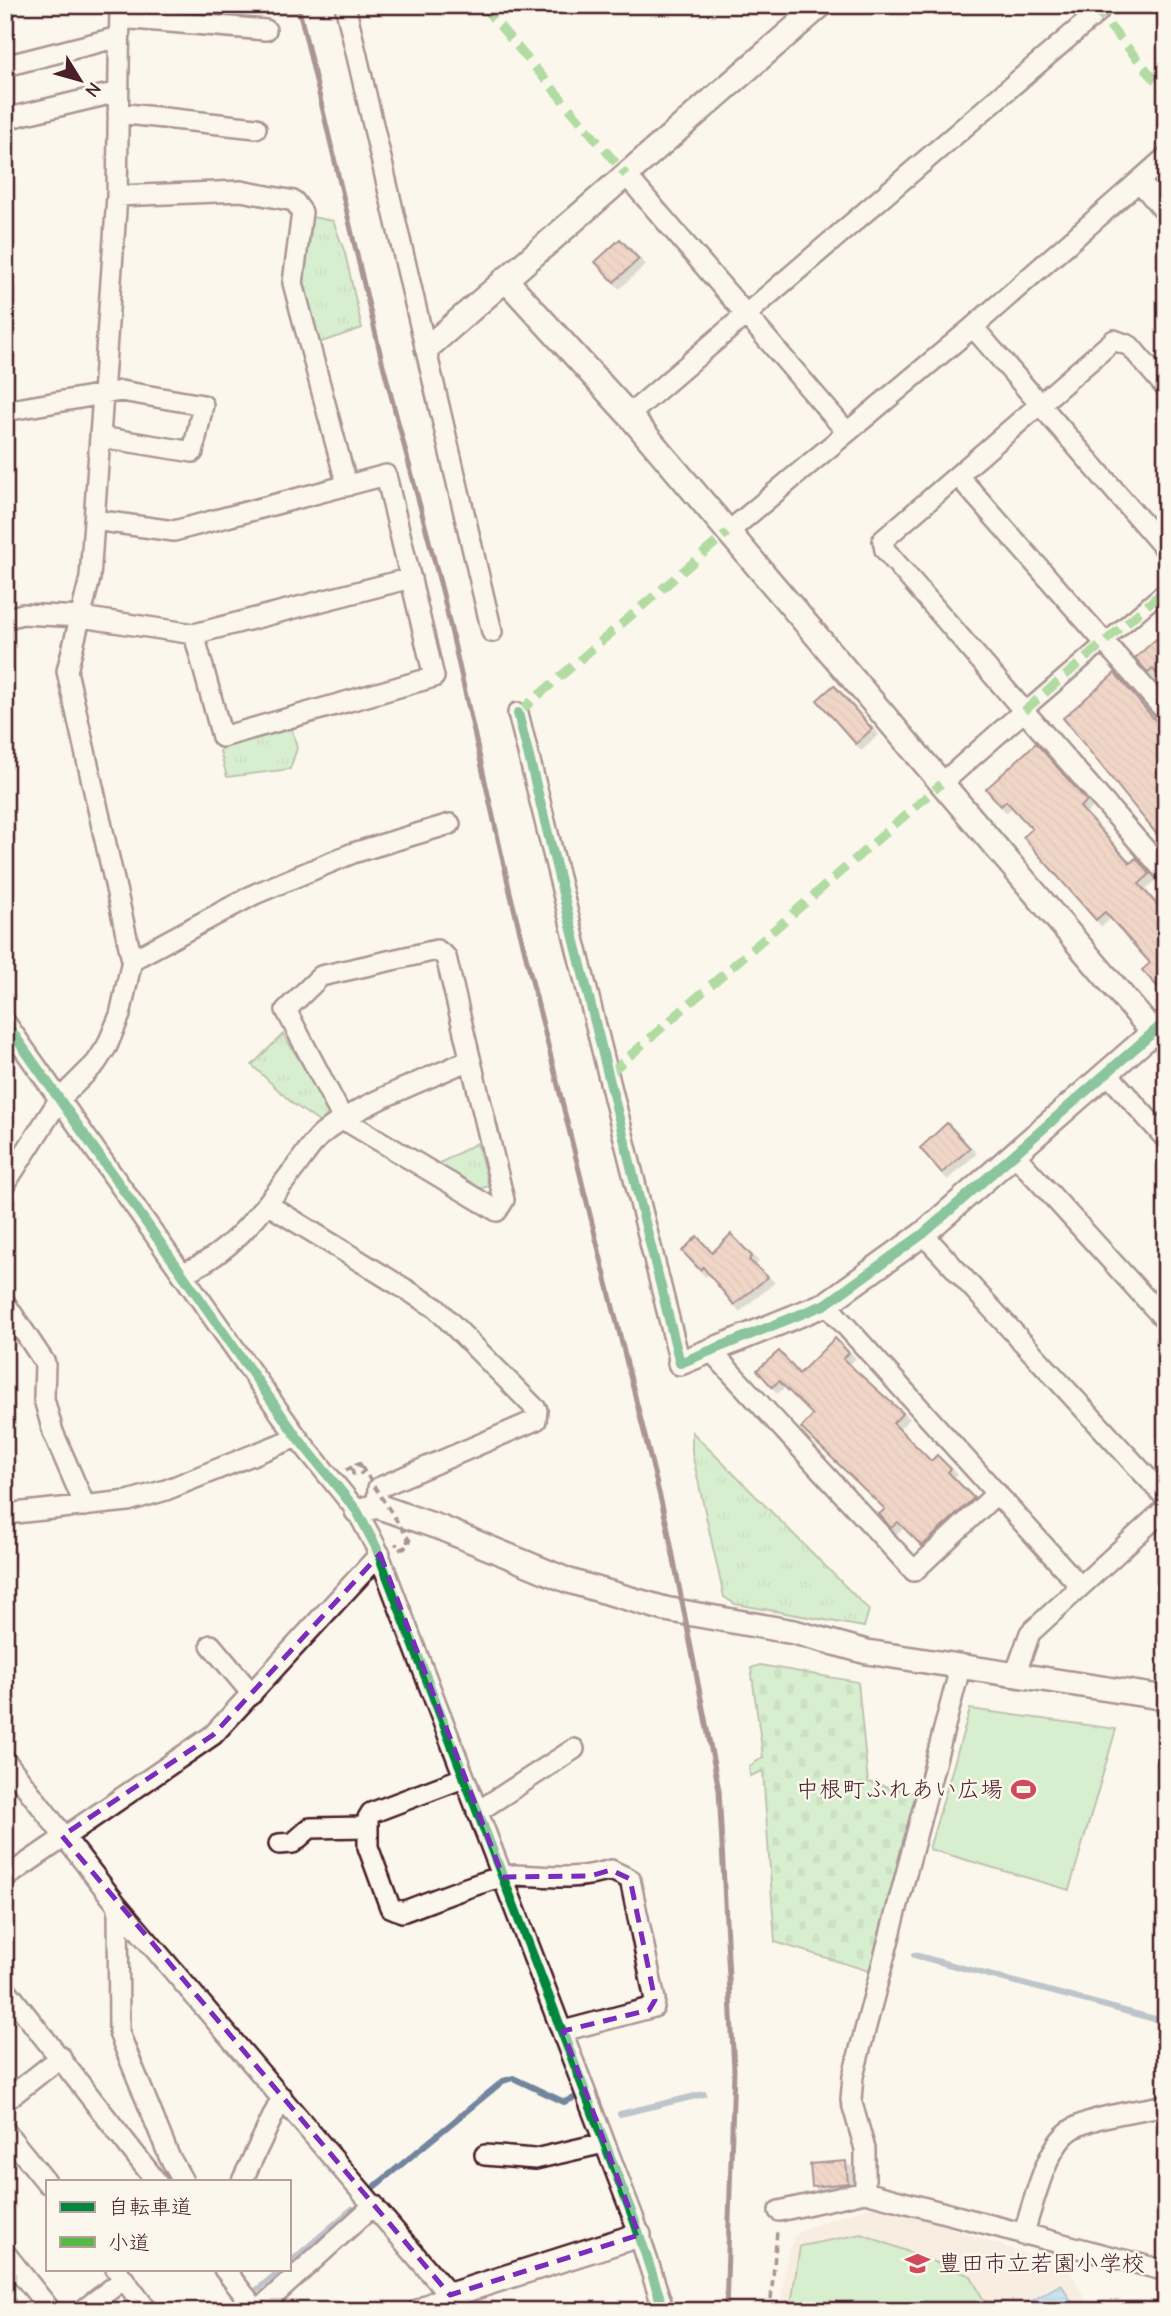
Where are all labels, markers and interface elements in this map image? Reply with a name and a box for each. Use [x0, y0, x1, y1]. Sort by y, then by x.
north arrow [46, 46, 116, 116]
text: N [80, 78, 105, 101]
sports icon: 中根町ふれあい広場 [1009, 1775, 1037, 1803]
place label: 中根町ふれあい広場 [796, 1776, 1003, 1803]
legend [46, 2180, 290, 2270]
text: 自転車道 [108, 2195, 192, 2219]
text: 小道 [108, 2231, 150, 2255]
school or university icon: 豊田市立若園小学校 [904, 2249, 932, 2277]
place label: 豊田市立若園小学校 [938, 2250, 1145, 2277]

